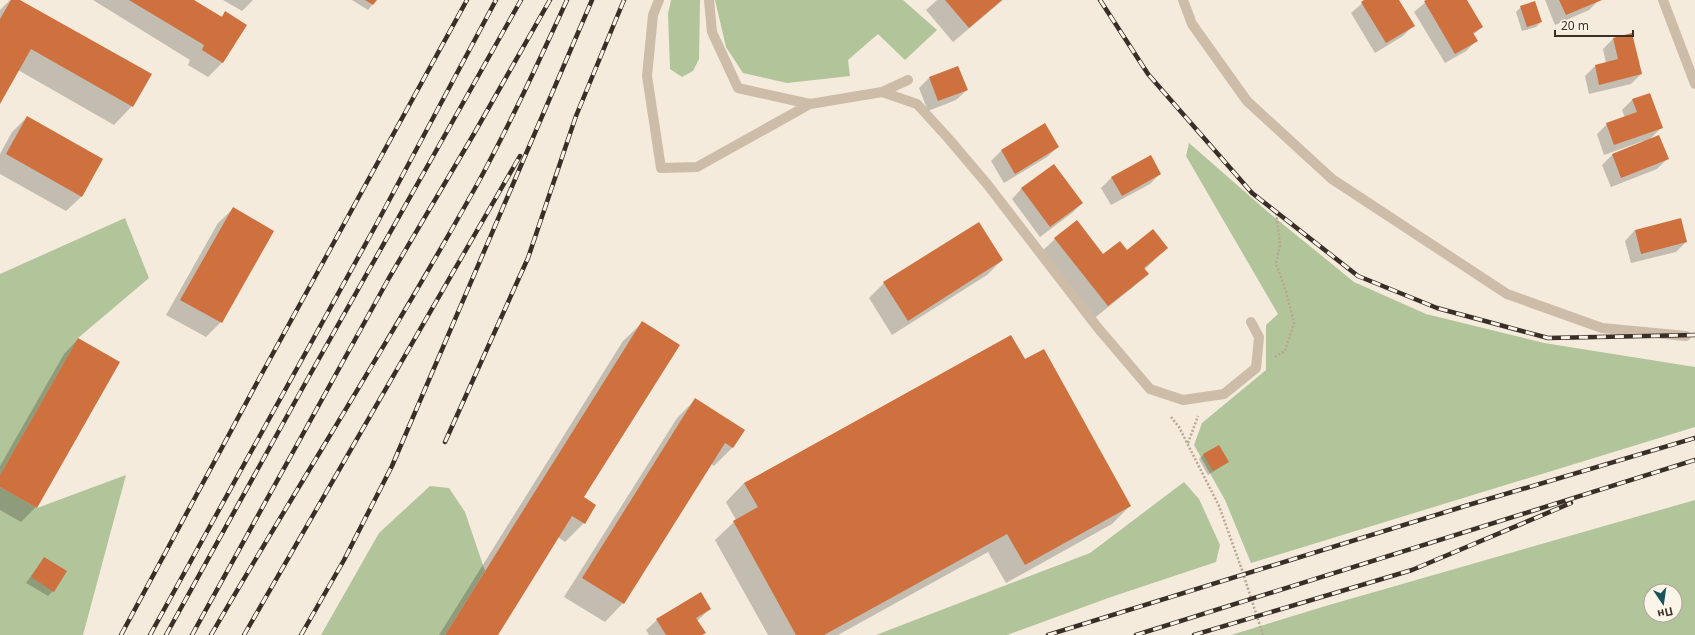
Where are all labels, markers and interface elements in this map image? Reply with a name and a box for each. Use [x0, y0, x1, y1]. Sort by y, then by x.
scale bar [1555, 12, 1633, 38]
text: 20 m [1561, 17, 1589, 34]
north arrow [1643, 583, 1683, 623]
text: Пн [1656, 604, 1675, 622]

